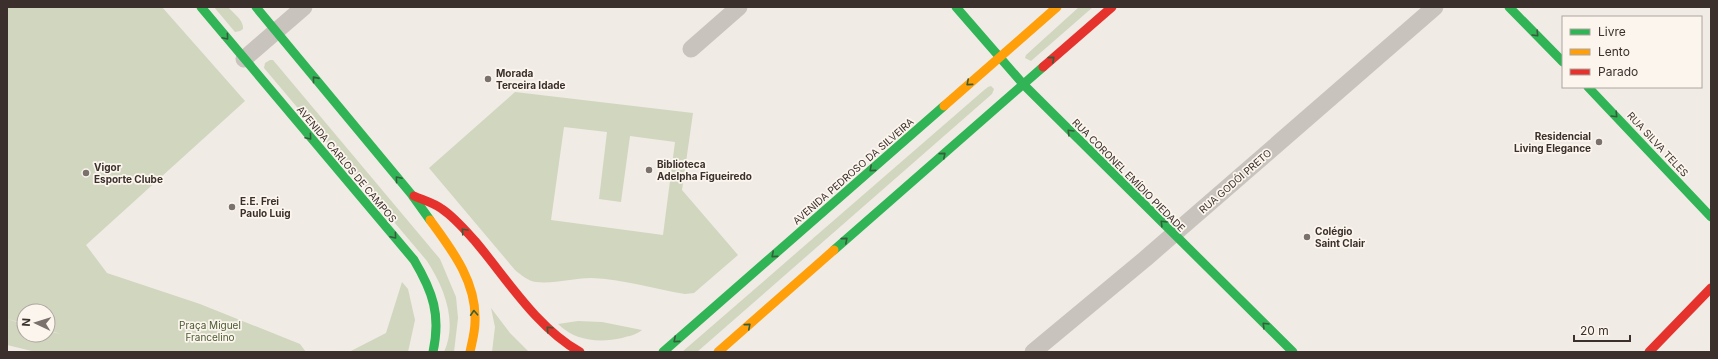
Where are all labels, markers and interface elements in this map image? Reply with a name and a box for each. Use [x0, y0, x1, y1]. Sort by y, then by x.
legend [1562, 16, 1702, 88]
text: Livre [1598, 24, 1626, 39]
one-way arrow [1531, 29, 1539, 37]
one-way arrow [222, 32, 229, 40]
text: Lento [1598, 44, 1630, 59]
one-way arrow [1047, 56, 1055, 63]
text: Parado [1598, 64, 1638, 79]
place label: Morada Terceira Idade [496, 67, 566, 91]
marker: Morada Terceira Idade [483, 74, 493, 84]
one-way arrow [313, 76, 320, 83]
one-way arrow [967, 78, 974, 85]
street label: AVENIDA CARLOS DE CAMPOS [295, 103, 399, 225]
street label: RUA SILVA TELES [1625, 109, 1691, 179]
one-way arrow [1610, 110, 1618, 118]
street label: AVENIDA PEDROSO DA SILVEIRA [790, 115, 916, 227]
street label: RUA CORONEL EMÍDIO PIEDADE [1070, 115, 1189, 234]
one-way arrow [1067, 129, 1075, 137]
place label: Residencial Living Elegance [1514, 130, 1591, 155]
one-way arrow [305, 132, 312, 140]
marker: Residencial Living Elegance [1594, 137, 1604, 147]
street label: RUA GODÓI PRETO [1196, 145, 1274, 216]
one-way arrow [938, 152, 946, 159]
place label: Biblioteca Adelpha Figueiredo [657, 158, 752, 183]
place label: Vigor Esporte Clube [94, 161, 163, 185]
one-way arrow [869, 164, 876, 171]
marker: Biblioteca Adelpha Figueiredo [644, 165, 654, 175]
marker: Vigor Esporte Clube [81, 168, 91, 178]
one-way arrow [396, 176, 403, 183]
place label: E.E. Frei Paulo Luig [240, 195, 291, 220]
marker: E.E. Frei Paulo Luig [227, 202, 237, 212]
one-way arrow [1160, 220, 1168, 228]
place label: Colégio Saint Clair [1315, 225, 1365, 249]
one-way arrow [461, 228, 469, 236]
one-way arrow [389, 231, 396, 239]
marker: Colégio Saint Clair [1302, 232, 1312, 242]
one-way arrow [841, 238, 848, 245]
one-way arrow [771, 250, 779, 257]
north arrow [16, 303, 56, 343]
one-way arrow [470, 310, 479, 316]
scale bar [1574, 317, 1630, 343]
text: N [19, 318, 33, 327]
park label: Praça Miguel Francelino [179, 319, 241, 343]
one-way arrow [1262, 322, 1270, 329]
text: 20 m [1580, 323, 1609, 338]
one-way arrow [743, 324, 750, 331]
one-way arrow [546, 326, 554, 334]
one-way arrow [673, 336, 681, 343]

